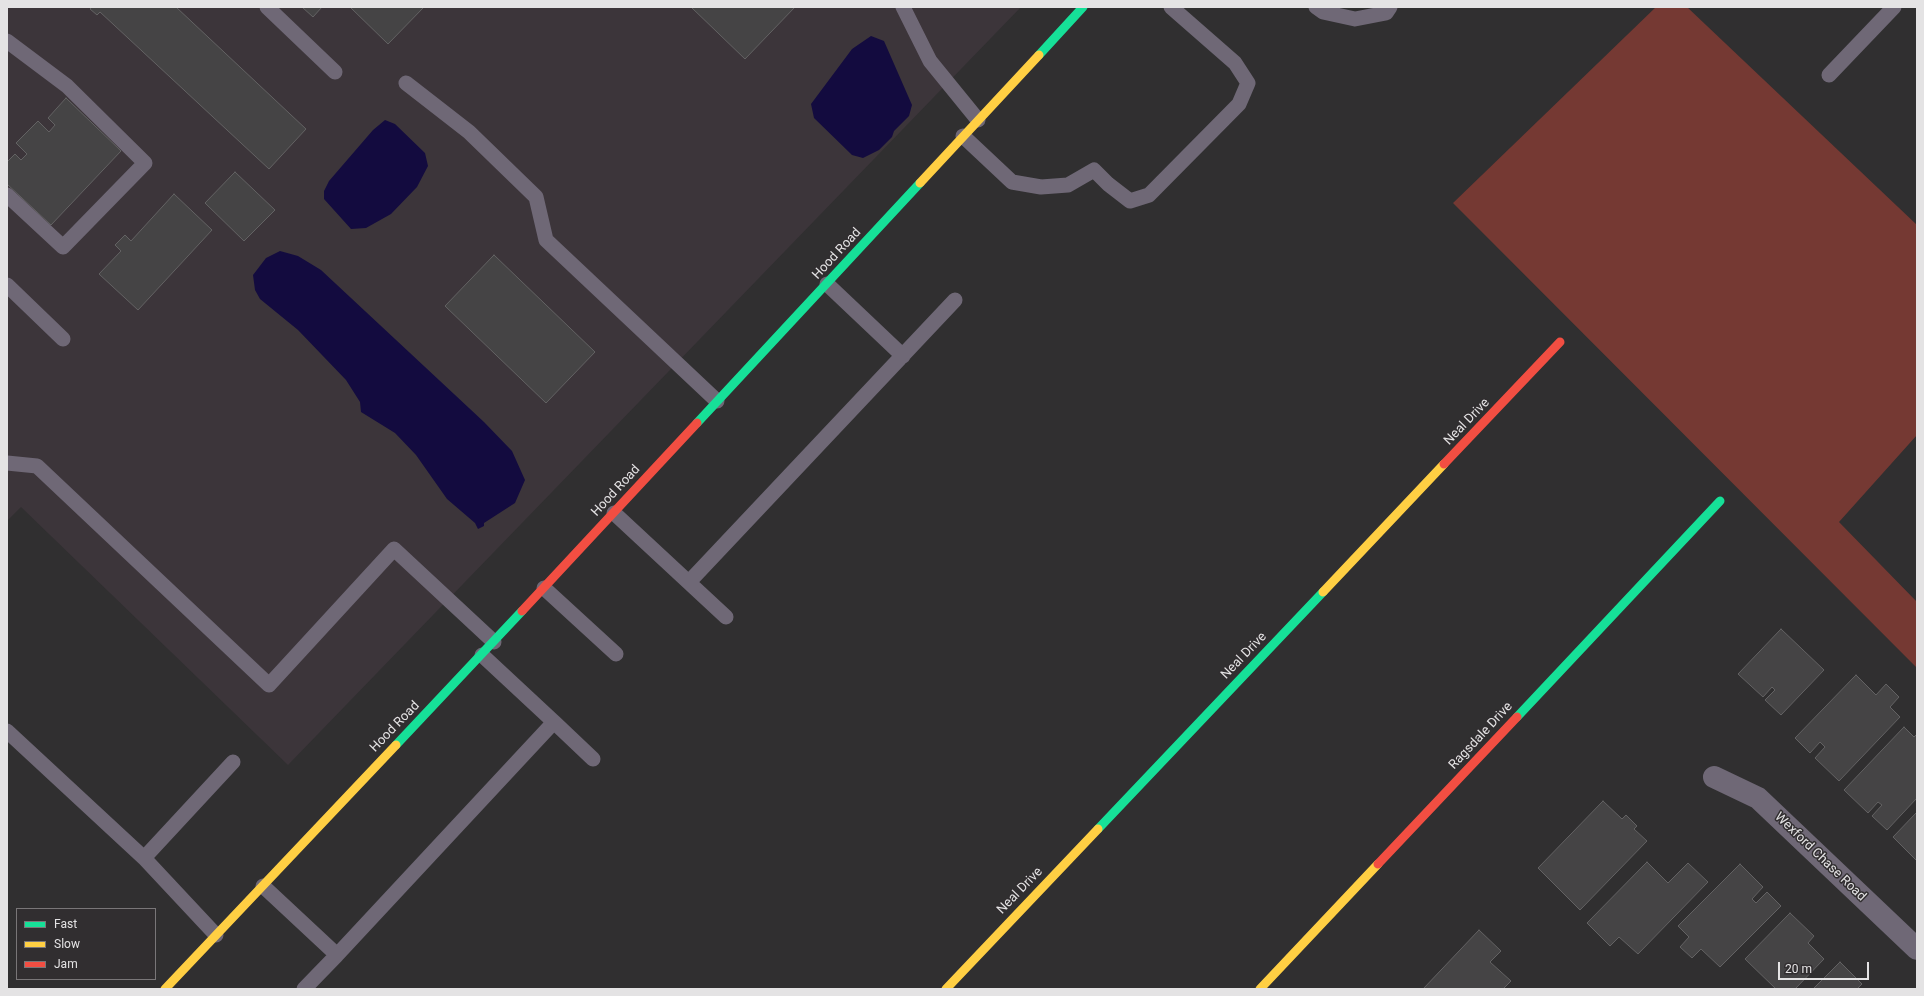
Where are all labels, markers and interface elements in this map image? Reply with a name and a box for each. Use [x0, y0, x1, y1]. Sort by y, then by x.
street label: Hood Road [809, 225, 865, 283]
street label: Neal Drive [1441, 395, 1493, 449]
street label: Hood Road [588, 462, 644, 520]
street label: Neal Drive [1218, 629, 1270, 683]
street label: Hood Road [367, 698, 423, 756]
street label: Ragsdale Drive [1446, 699, 1516, 773]
street label: Wexford Chase Road [1771, 809, 1869, 905]
street label: Neal Drive [994, 864, 1046, 918]
legend [16, 908, 156, 980]
text: Fast [54, 917, 77, 931]
text: Slow [54, 937, 80, 951]
scale bar [1780, 954, 1871, 980]
text: Jam [54, 957, 78, 971]
text: 20 m [1785, 962, 1812, 976]

